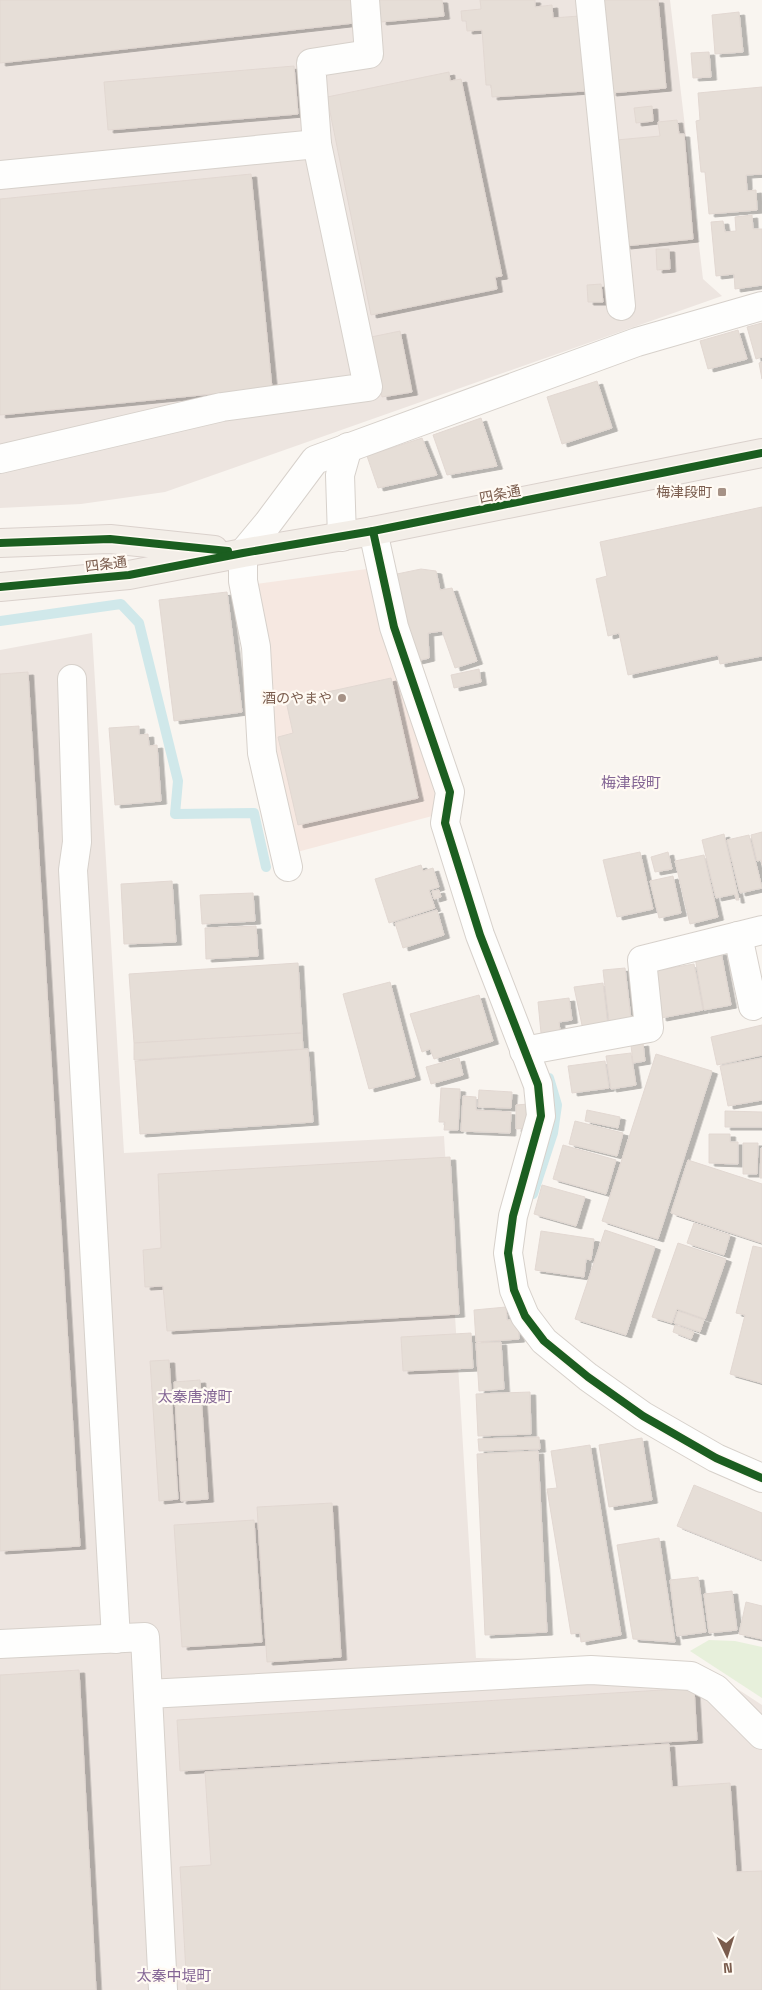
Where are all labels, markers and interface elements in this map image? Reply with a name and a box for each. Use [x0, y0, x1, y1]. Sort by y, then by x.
street label: 四条通 [478, 481, 522, 507]
place label: 梅津段町 [656, 483, 712, 501]
marker: 梅津段町 [716, 486, 728, 498]
street label: 四条通 [84, 553, 128, 575]
place label: 酒のやまや [262, 689, 332, 707]
marker: 酒のやまや [336, 692, 348, 704]
district label: 梅津段町 [601, 773, 661, 792]
district label: 太秦唐渡町 [157, 1387, 233, 1406]
north arrow [702, 1930, 752, 1980]
text: N [723, 1959, 733, 1977]
district label: 太秦中堤町 [136, 1966, 212, 1985]

